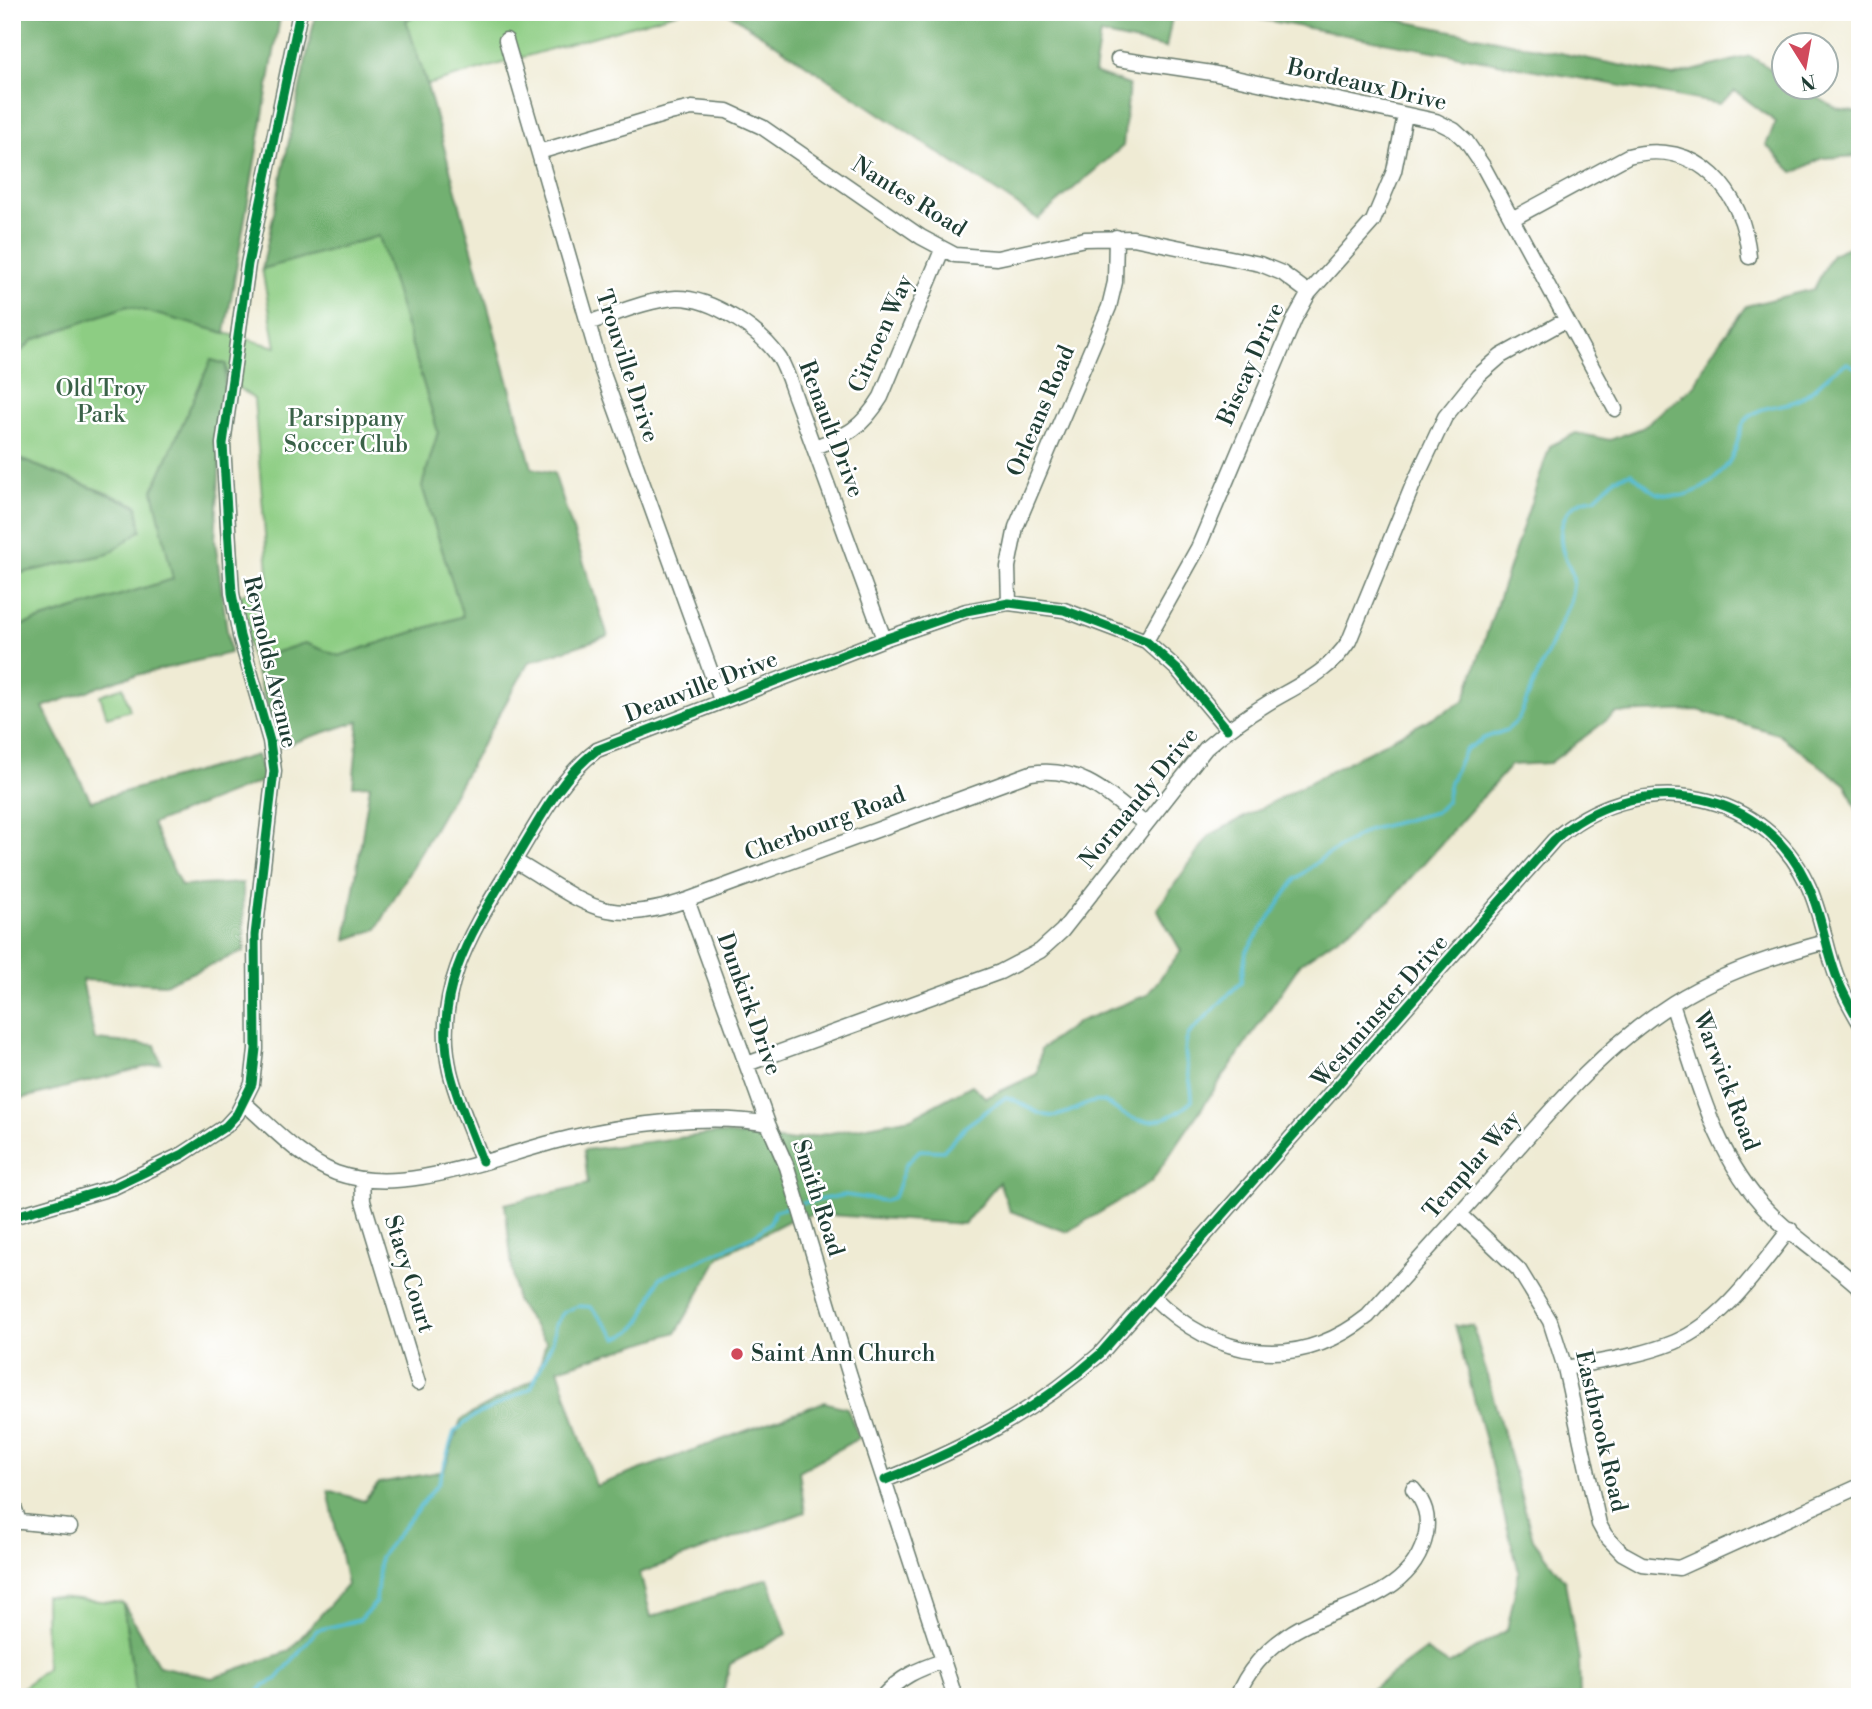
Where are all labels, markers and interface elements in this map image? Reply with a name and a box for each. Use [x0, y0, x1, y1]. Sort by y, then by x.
north arrow [1770, 32, 1840, 102]
street label: Bordeaux Drive [1283, 53, 1450, 117]
text: N [1798, 68, 1818, 95]
street label: Nantes Road [847, 151, 971, 243]
street label: Citroen Way [843, 270, 920, 397]
street label: Trouville Drive [589, 286, 665, 446]
street label: Biscay Drive [1211, 298, 1291, 431]
street label: Orleans Road [1001, 341, 1081, 481]
street label: Renault Drive [792, 357, 870, 501]
park label: Old Troy Park [55, 375, 147, 429]
park label: Parsippany Soccer Club [284, 405, 408, 459]
street label: Reynolds Avenue [237, 573, 303, 751]
street label: Deauville Drive [620, 645, 782, 729]
street label: Normandy Drive [1074, 722, 1204, 874]
street label: Cherbourg Road [741, 781, 909, 867]
street label: Dunkirk Drive [710, 929, 788, 1079]
street label: Westminster Drive [1305, 929, 1454, 1094]
street label: Warwick Road [1686, 1006, 1765, 1155]
street label: Templar Way [1417, 1105, 1527, 1225]
street label: Smith Road [786, 1136, 850, 1260]
street label: Stacy Court [378, 1212, 440, 1336]
place label: Saint Ann Church [751, 1340, 936, 1368]
marker: Saint Ann Church [729, 1346, 745, 1362]
street label: Eastbrook Road [1569, 1348, 1633, 1514]

